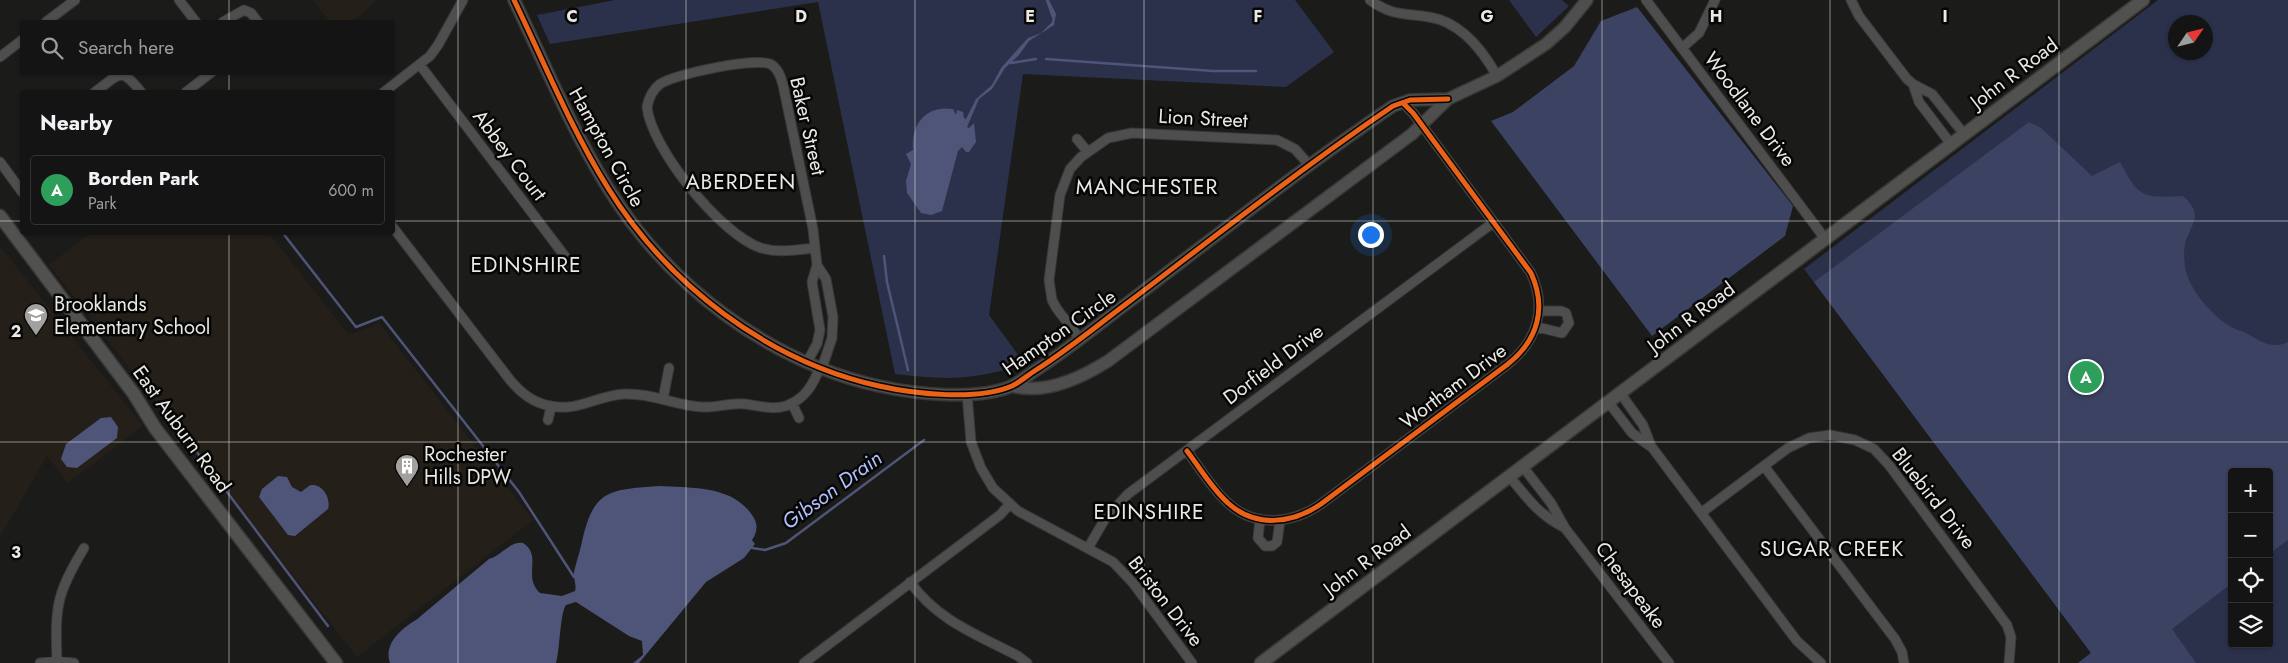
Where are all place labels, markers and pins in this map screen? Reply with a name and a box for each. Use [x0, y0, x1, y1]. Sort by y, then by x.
place label: Brooklands Elementary School [54, 290, 210, 342]
school or university icon: Brooklands Elementary School [23, 302, 49, 336]
pin: A [2070, 358, 2102, 396]
place label: Rochester Hills DPW [424, 440, 511, 492]
building icon: Rochester Hills DPW [394, 453, 420, 487]

